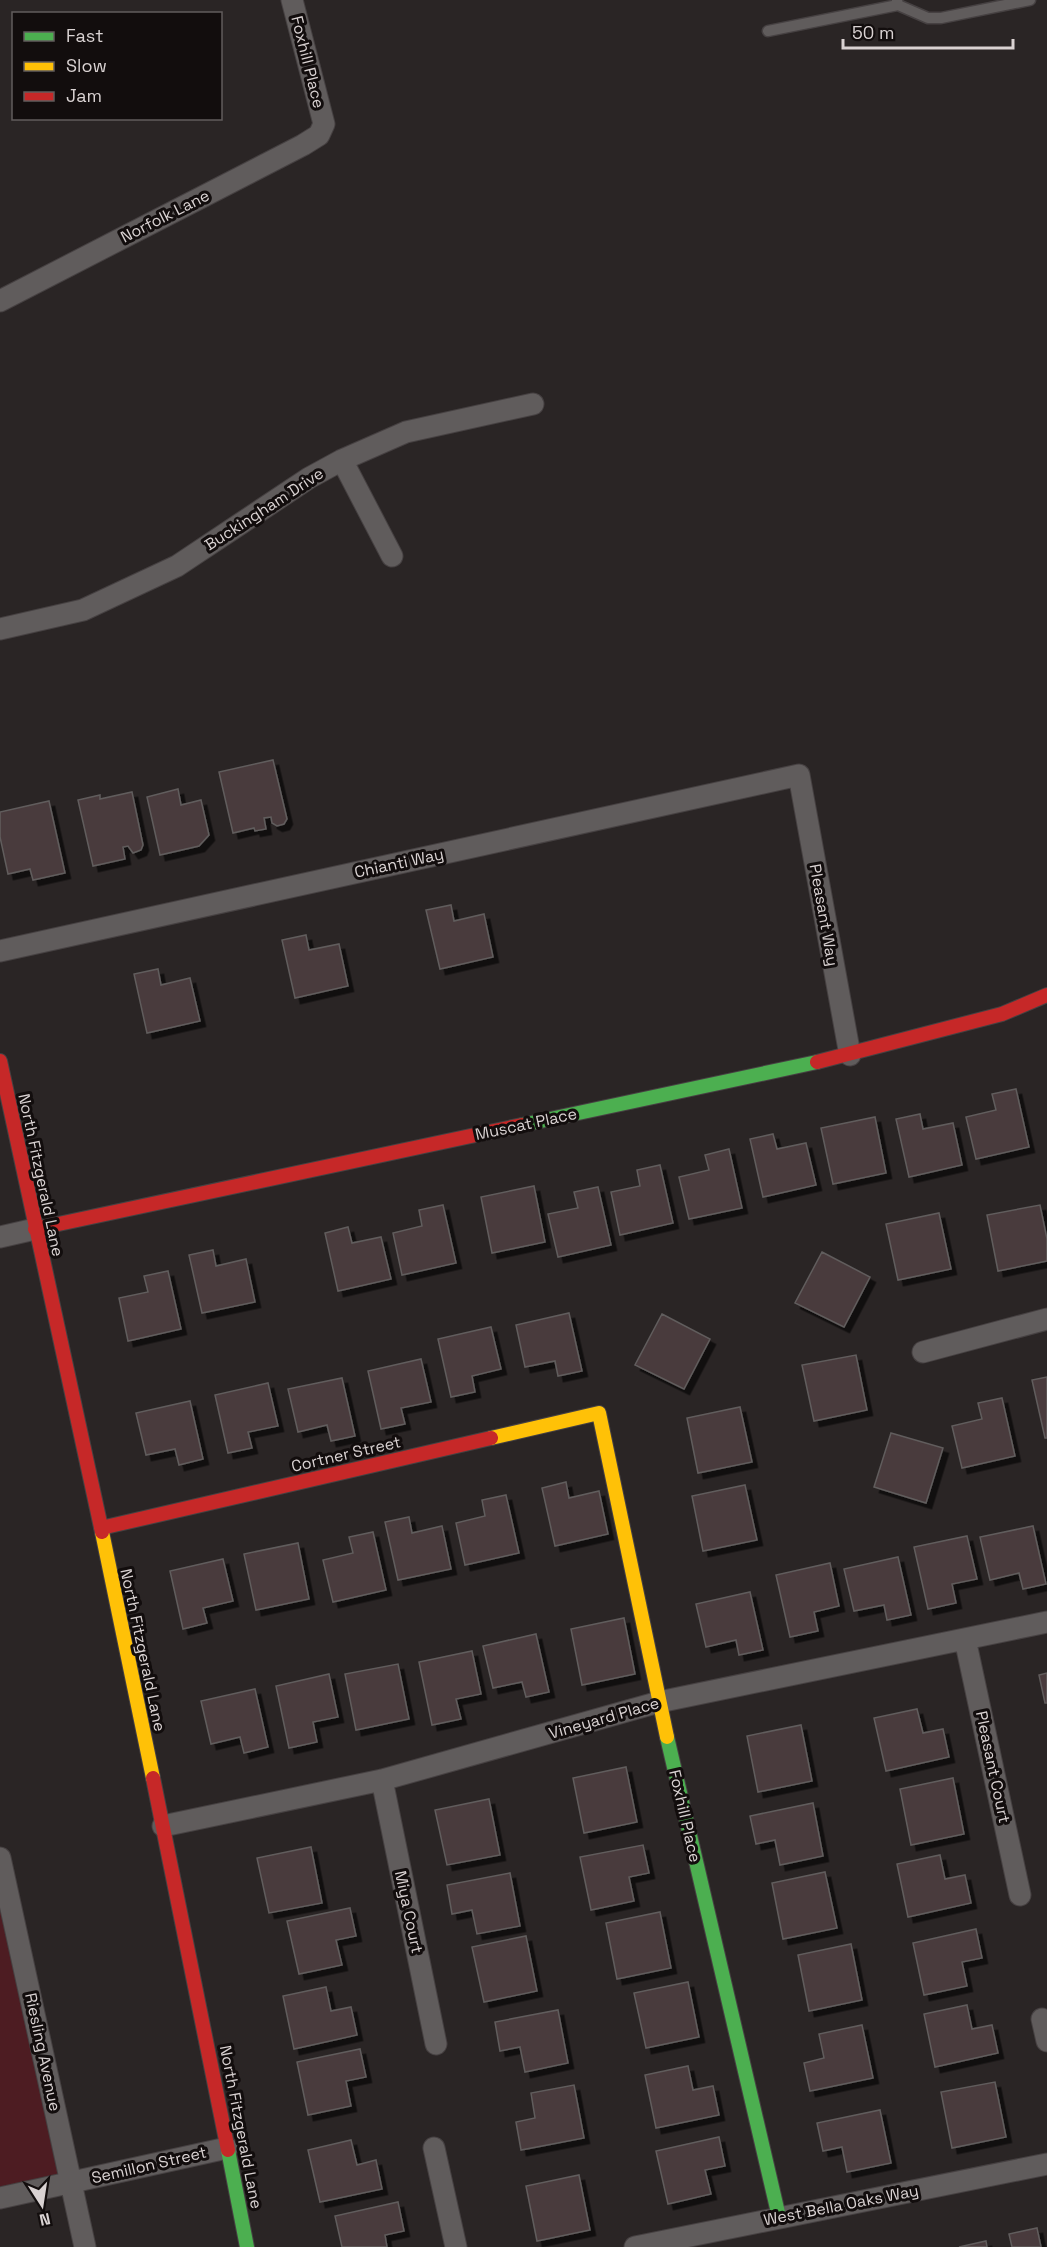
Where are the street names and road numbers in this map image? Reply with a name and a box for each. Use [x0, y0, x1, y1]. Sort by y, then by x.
street label: Foxhill Place [286, 14, 330, 110]
street label: Norfolk Lane [117, 185, 213, 247]
street label: Buckingham Drive [201, 463, 327, 555]
street label: Chianti Way [352, 843, 446, 883]
street label: Pleasant Way [805, 862, 843, 968]
street label: North Fitzgerald Lane [13, 1092, 69, 1258]
street label: Muscat Place [473, 1103, 579, 1145]
street label: Cortner Street [289, 1431, 403, 1477]
street label: North Fitzgerald Lane [115, 1567, 171, 1733]
street label: Vineyard Place [546, 1692, 662, 1744]
street label: Pleasant Court [971, 1709, 1015, 1825]
street label: Foxhill Place [664, 1768, 706, 1864]
street label: Miya Court [390, 1869, 428, 1955]
street label: Riesling Avenue [20, 1991, 66, 2113]
street label: North Fitzgerald Lane [215, 2044, 267, 2210]
street label: Semillon Street [89, 2142, 209, 2188]
street label: West Bella Oaks Way [762, 2180, 920, 2230]

